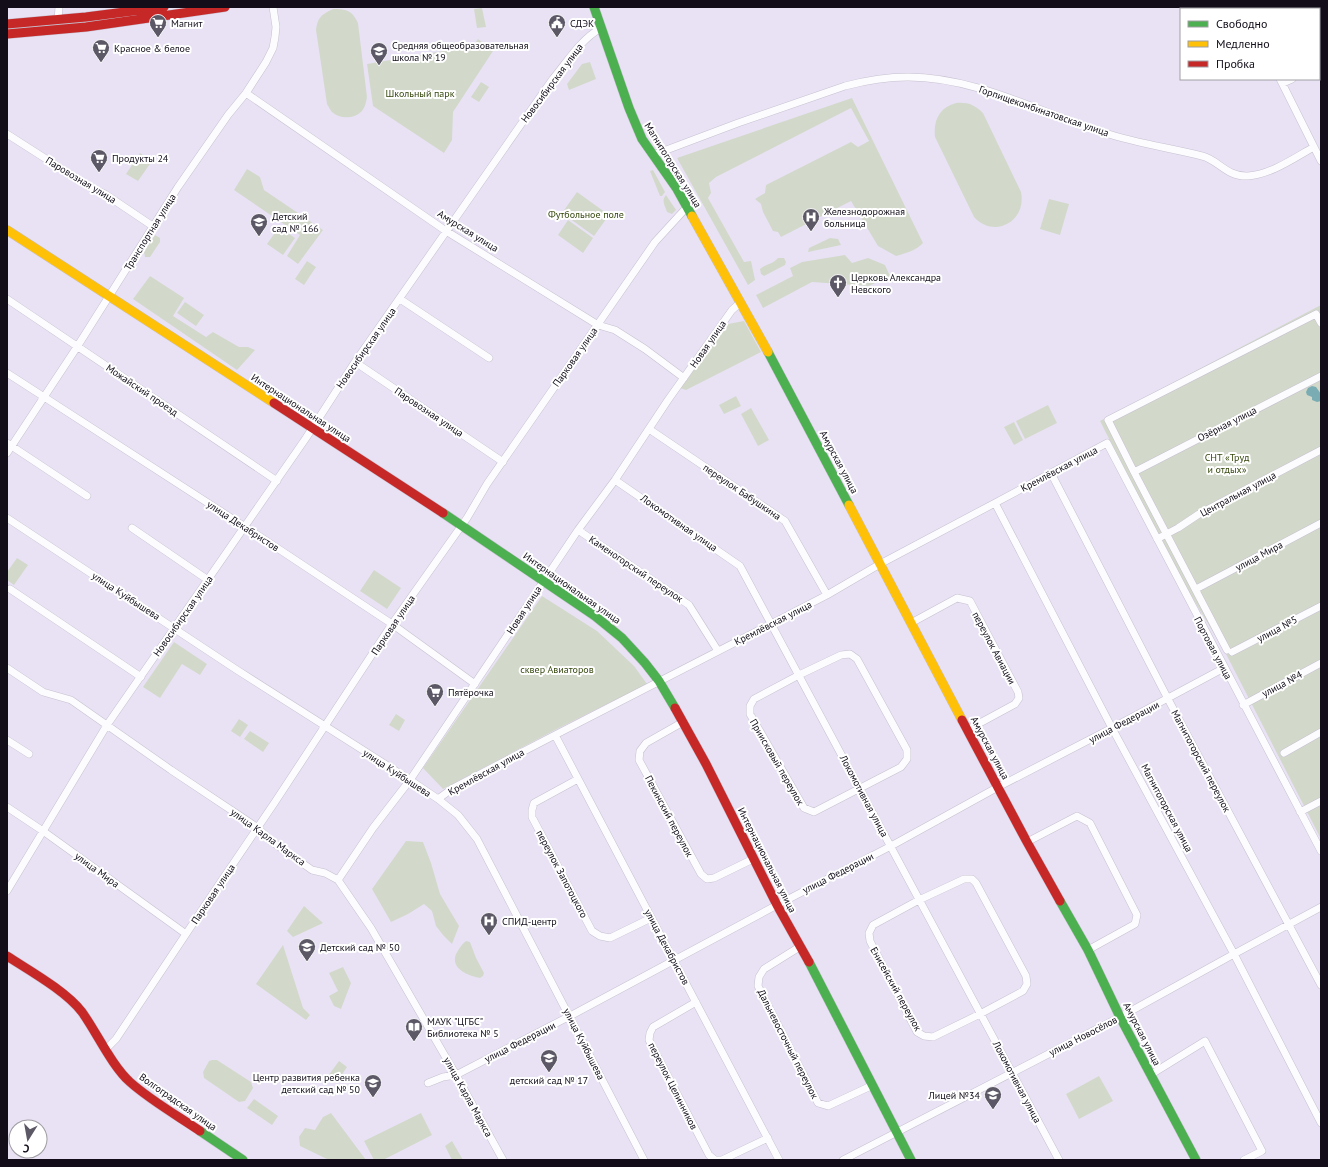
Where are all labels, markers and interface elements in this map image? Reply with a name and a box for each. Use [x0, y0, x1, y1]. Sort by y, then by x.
legend [1180, 8, 1320, 80]
supermarket icon: Магнит [148, 13, 168, 38]
public building icon: СДЭК [547, 13, 567, 38]
text: Свободно [1216, 16, 1267, 31]
place label: Магнит [171, 17, 202, 30]
place label: СДЭК [570, 17, 594, 30]
text: Медленно [1216, 36, 1270, 51]
supermarket icon: Красное & белое [91, 38, 111, 63]
place label: Средняя общеобразовательная школа № 19 [392, 39, 529, 64]
school or university icon: Средняя общеобразовательная школа № 19 [369, 41, 389, 66]
street label: Новосибирская улица [518, 41, 586, 125]
place label: Красное & белое [114, 42, 190, 55]
text: Пробка [1216, 56, 1255, 71]
street label: Горпищекомбинатовская улица [977, 83, 1111, 139]
park label: Школьный парк [385, 87, 455, 100]
street label: Магнитогорская улица [642, 120, 705, 210]
supermarket icon: Продукты 24 [89, 148, 109, 173]
place label: Продукты 24 [112, 152, 169, 165]
street label: Паровозная улица [43, 154, 119, 206]
street label: Транспортная улица [121, 191, 179, 273]
place label: Железнодорожная больница [823, 205, 905, 230]
street label: Амурская улица [435, 207, 501, 255]
hospital icon: Железнодорожная больница [801, 207, 821, 232]
park label: Футбольное поле [548, 208, 624, 221]
place label: Детский сад № 166 [272, 210, 319, 235]
school or university icon: Детский сад № 166 [249, 212, 269, 237]
place label: Церковь Александра Невского [851, 271, 941, 296]
church icon: Церковь Александра Невского [828, 273, 848, 298]
street label: Новосибирская улица [333, 305, 399, 391]
street label: Новая улица [687, 318, 729, 370]
street label: Парковая улица [550, 325, 600, 389]
street label: Можайский проезд [103, 361, 181, 419]
street label: Интернациональная улица [249, 371, 353, 445]
street label: Паровозная улица [392, 384, 466, 440]
street label: Озёрная улица [1195, 403, 1259, 445]
street label: Амурская улица [817, 428, 861, 496]
street label: Кремлёвская улица [1018, 443, 1100, 495]
park label: СНТ «Труд и отдых» [1205, 451, 1250, 476]
street label: переулок Бабушкина [700, 461, 784, 523]
street label: Центральная улица [1198, 468, 1278, 520]
street label: Локомотивная улица [637, 491, 720, 554]
street label: улица Декабристов [204, 498, 282, 554]
street label: Каменогорский переулок [586, 533, 686, 606]
street label: улица Мира [1233, 538, 1285, 574]
street label: Интернациональная улица [521, 549, 623, 627]
street label: улица Куйбышева [89, 569, 163, 623]
street label: Новосибирская улица [150, 573, 216, 659]
street label: Новая улица [504, 583, 544, 637]
street label: Парковая улица [368, 592, 418, 658]
street label: Кремлёвская улица [732, 598, 814, 648]
street label: переулок Авиации [969, 609, 1019, 687]
street label: улица №5 [1255, 613, 1299, 645]
street label: Портовая улица [1191, 614, 1235, 682]
park label: сквер Авиаторов [520, 663, 594, 676]
street label: улица №4 [1260, 668, 1305, 700]
supermarket icon: Пятёрочка [425, 682, 445, 707]
place label: Пятёрочка [448, 686, 494, 699]
street label: улица Федерации [1086, 698, 1162, 746]
street label: Магнитогорский переулок [1168, 708, 1234, 815]
street label: Амурская улица [968, 714, 1012, 782]
street label: Приисковый переулок [747, 716, 807, 808]
street label: улица Куйбышева [360, 746, 434, 800]
street label: Кремлёвская улица [446, 746, 526, 798]
street label: Локомотивная улица [836, 752, 891, 839]
street label: Магнитогорская улица [1138, 762, 1196, 854]
street label: Пекинский переулок [642, 773, 696, 859]
street label: улица Карла Маркса [228, 805, 308, 869]
street label: Интернациональная улица [735, 805, 799, 915]
street label: переулок Запотоцкого [533, 828, 591, 920]
street label: улица Мира [72, 849, 122, 891]
street label: улица Федерации [800, 849, 876, 897]
street label: Парковая улица [188, 861, 238, 927]
street label: улица Декабристов [642, 907, 692, 987]
hospital icon: СПИД-центр [479, 911, 499, 936]
place label: СПИД-центр [502, 915, 557, 928]
school or university icon: Детский сад № 50 [297, 937, 317, 962]
place label: Детский сад № 50 [320, 941, 400, 954]
street label: Енисейский переулок [867, 945, 925, 1034]
street label: Дальневосточный переулок [755, 987, 821, 1101]
street label: Амурская улица [1120, 1000, 1164, 1068]
street label: улица Куйбышева [560, 1006, 608, 1082]
street label: улица Новосёлов [1047, 1013, 1119, 1059]
place label: МАУК "ЦГБС" Библиотека № 5 [427, 1015, 499, 1040]
library icon: МАУК "ЦГБС" Библиотека № 5 [404, 1017, 424, 1042]
street label: улица Федерации [482, 1018, 558, 1066]
street label: Локомотивная улица [989, 1038, 1044, 1125]
street label: переулок Целинников [645, 1040, 701, 1132]
school or university icon: детский сад № 17 [539, 1048, 559, 1073]
street label: улица Карла Маркса [441, 1055, 495, 1139]
street label: Волгоградская улица [137, 1070, 219, 1134]
place label: Центр развития ребенка детский сад № 50 [253, 1071, 361, 1096]
school or university icon: Центр развития ребенка детский сад № 50 [363, 1073, 383, 1098]
place label: детский сад № 17 [510, 1074, 588, 1087]
school or university icon: Лицей №34 [983, 1085, 1003, 1110]
place label: Лицей №34 [927, 1089, 981, 1102]
north arrow [8, 1119, 48, 1159]
text: С [22, 1141, 30, 1156]

